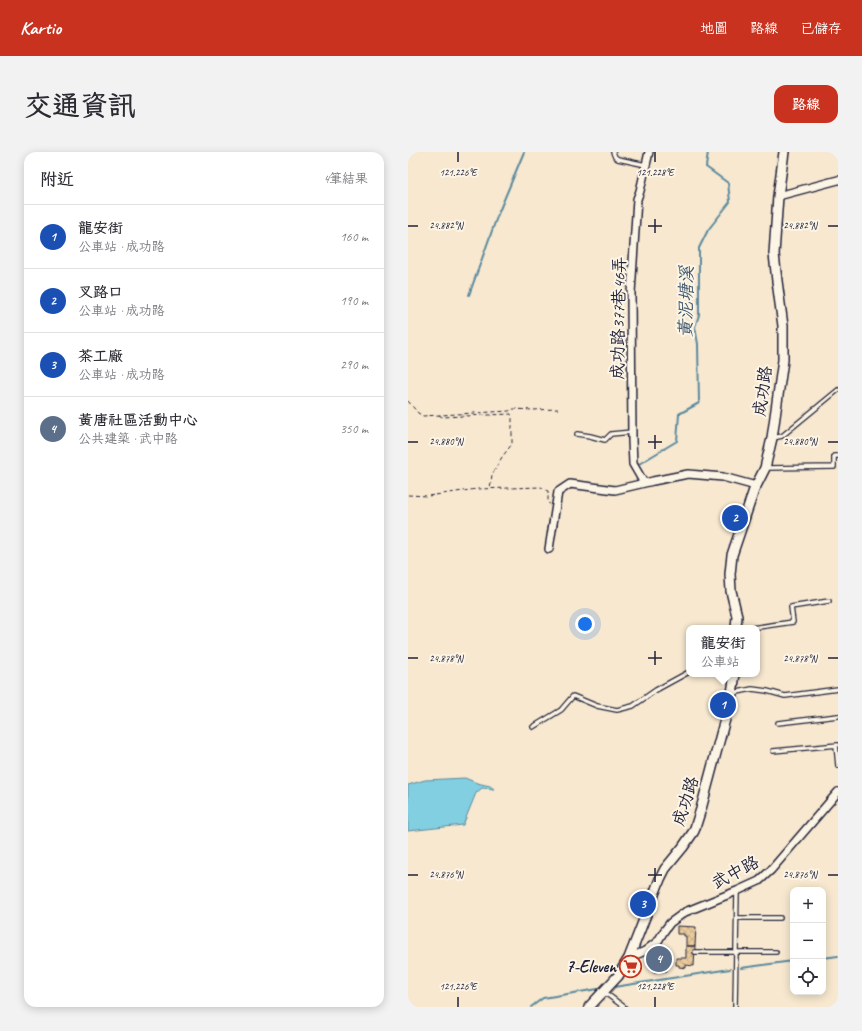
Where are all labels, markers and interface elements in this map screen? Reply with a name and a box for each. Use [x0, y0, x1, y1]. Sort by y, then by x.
text: Kartio [20, 16, 61, 40]
text: 地圖 [700, 20, 728, 37]
text: 路線 [750, 20, 778, 37]
text: 已儲存 [800, 20, 842, 37]
button: 路線 [774, 85, 838, 123]
text: 交通資訊 [24, 88, 136, 123]
text: 121.226°E [439, 166, 478, 179]
text: 121.228°E [636, 166, 675, 179]
text: 附近 [40, 169, 74, 190]
text: 4筆結果 [323, 171, 368, 187]
text: 龍安街 [78, 219, 123, 238]
text: 24.882°N [429, 219, 465, 232]
text: 24.882°N [783, 219, 819, 232]
text: 1 [50, 229, 56, 245]
text: 160 m [340, 229, 368, 245]
text: 公車站 · 成功路 [78, 239, 165, 255]
street label: 成功路377巷46弄 [607, 256, 630, 380]
water label: 黃泥塘溪 [674, 265, 698, 338]
text: 叉路口 [78, 283, 123, 302]
text: 2 [50, 293, 56, 309]
text: 190 m [340, 293, 368, 309]
text: 公車站 · 成功路 [78, 303, 165, 319]
text: 茶工廠 [78, 347, 123, 366]
text: 3 [50, 357, 56, 373]
text: 290 m [340, 357, 368, 373]
street label: 成功路 [749, 364, 776, 418]
text: 公車站 · 成功路 [78, 367, 165, 383]
text: 黃唐社區活動中心 [78, 411, 198, 430]
text: 4 [50, 421, 56, 437]
text: 350 m [340, 421, 368, 437]
text: 公共建築 · 武中路 [78, 431, 178, 447]
text: 24.880°N [429, 435, 465, 448]
text: 24.880°N [783, 435, 819, 448]
pin: 2 [722, 503, 748, 533]
your location [575, 614, 595, 634]
popup [686, 625, 760, 677]
text: 龍安街 [700, 634, 746, 653]
text: 24.878°N [429, 652, 465, 665]
text: 24.878°N [783, 652, 819, 665]
text: 公車站 [700, 654, 740, 670]
pin: 1 [710, 690, 736, 720]
street label: 成功路 [668, 774, 703, 829]
street label: 武中路 [708, 851, 763, 894]
text: 24.876°N [429, 868, 465, 881]
text: 24.876°N [783, 868, 819, 881]
map controls [790, 887, 826, 995]
button: + [790, 887, 826, 923]
pin: 3 [630, 889, 656, 919]
button: − [790, 923, 826, 959]
pin: 4 [646, 944, 672, 974]
supermarket icon: 7-Eleven [618, 953, 644, 979]
place label: 7-Eleven [566, 956, 617, 977]
button: locate [790, 959, 826, 995]
text: 121.226°E [439, 980, 478, 993]
text: 121.228°E [636, 980, 675, 993]

